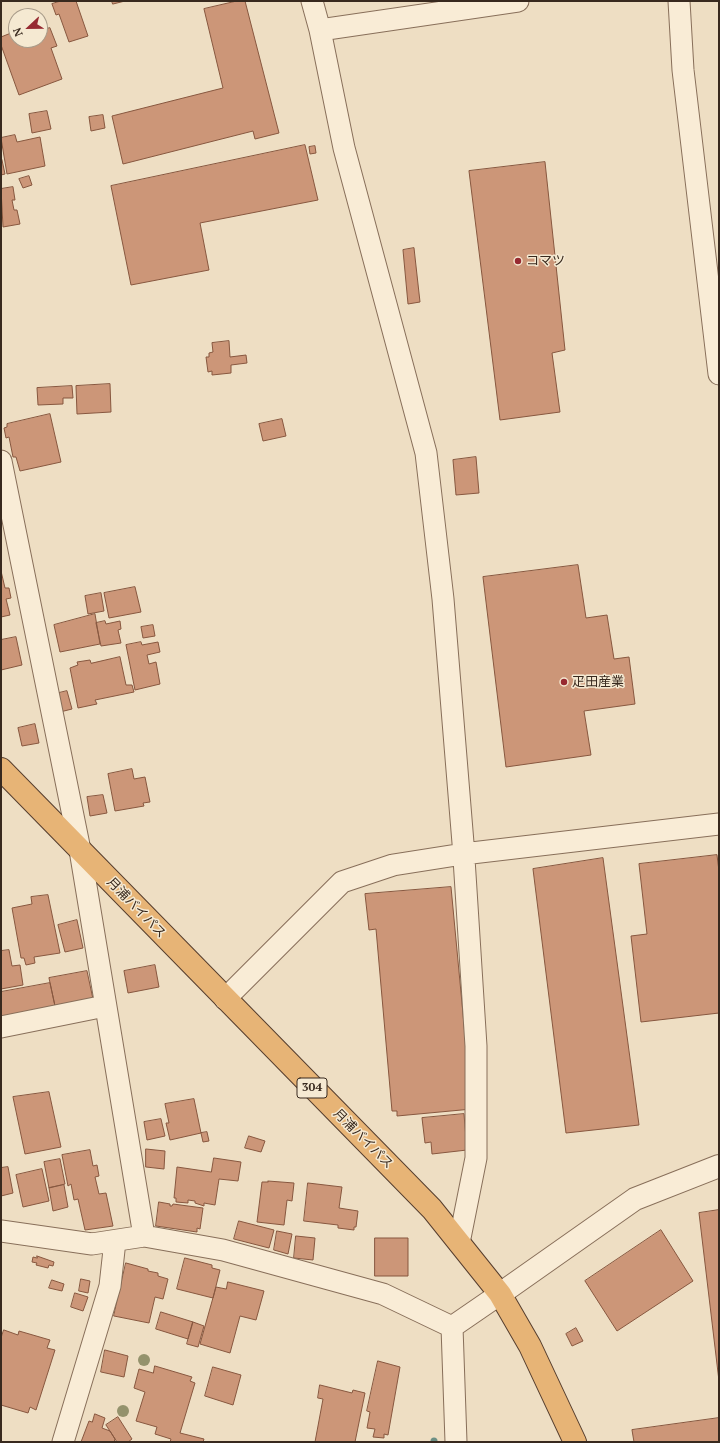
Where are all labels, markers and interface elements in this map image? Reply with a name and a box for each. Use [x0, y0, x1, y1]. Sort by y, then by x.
north arrow [8, 8, 48, 48]
text: N [10, 26, 26, 39]
place label: コマツ [526, 253, 565, 269]
marker: コマツ [513, 256, 523, 266]
place label: 疋田産業 [572, 674, 624, 690]
marker: 疋田産業 [559, 677, 569, 687]
street label: 月浦バイパス [103, 875, 169, 941]
road number: 304 [297, 1078, 327, 1098]
street label: 月浦バイパス [330, 1106, 396, 1172]

